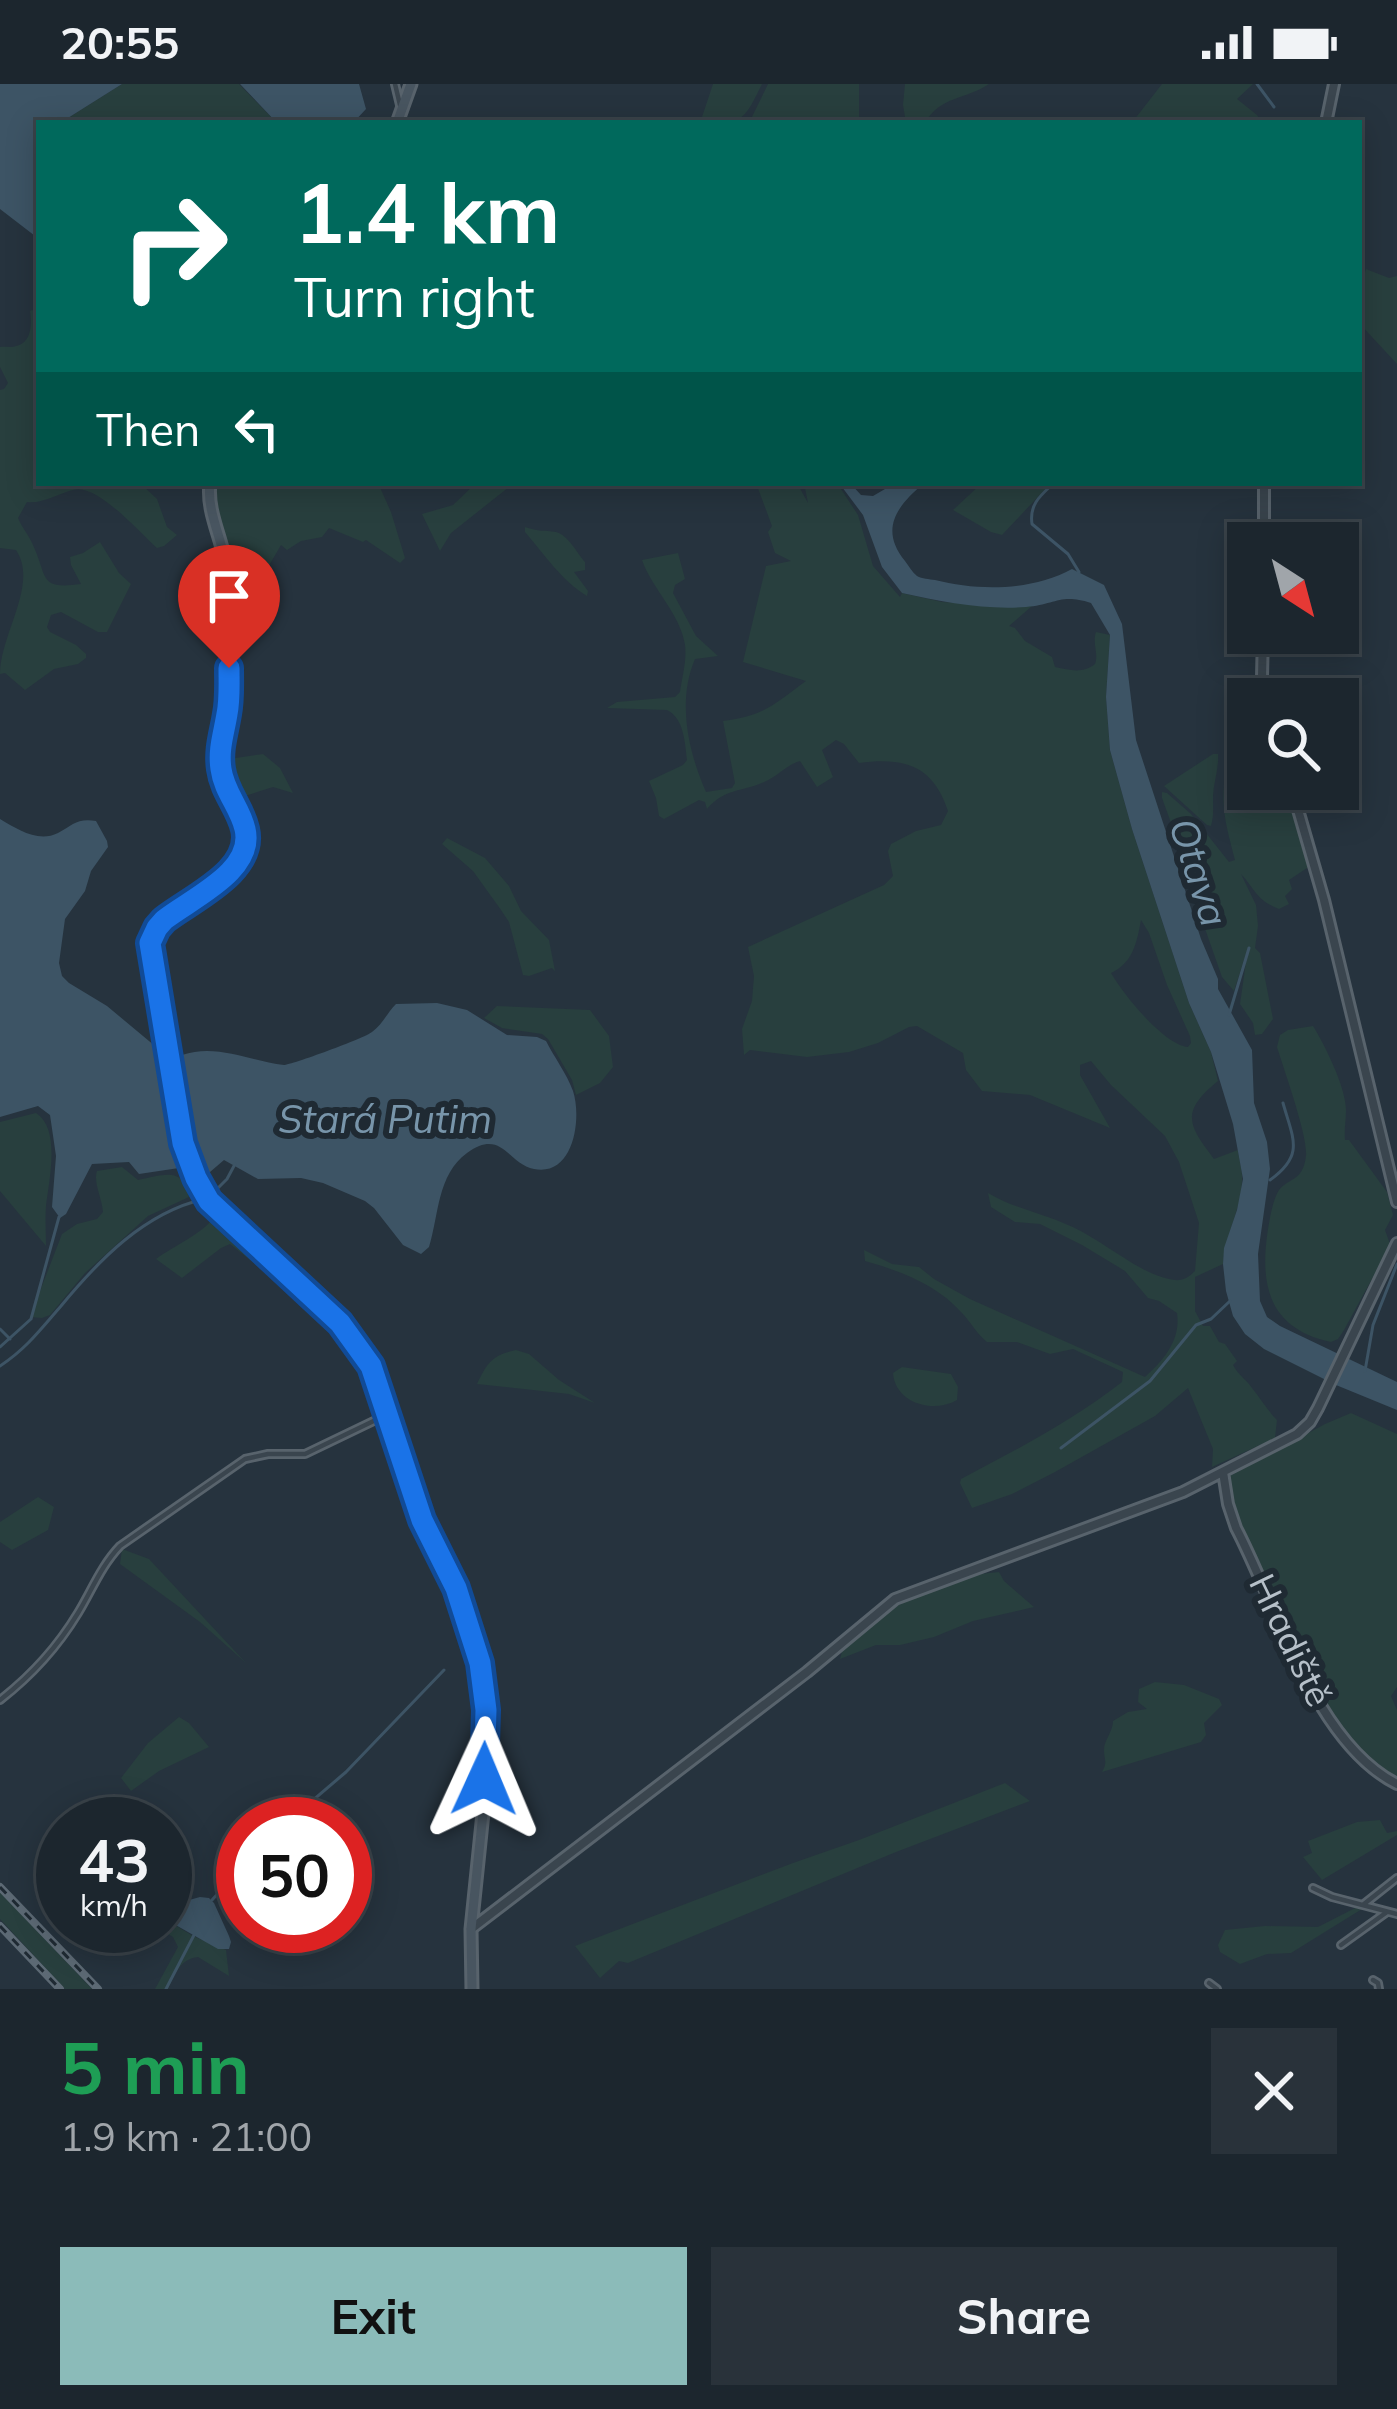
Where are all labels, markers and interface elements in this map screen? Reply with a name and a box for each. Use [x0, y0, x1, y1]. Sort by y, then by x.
text: 20:55 [60, 14, 179, 70]
text: 1.4 km [294, 159, 561, 264]
icon: right [96, 168, 252, 324]
text: Turn right [294, 263, 535, 331]
icon: left [224, 396, 290, 462]
text: Then [96, 401, 200, 457]
north arrow [1227, 522, 1359, 654]
map controls [1227, 522, 1359, 810]
pin [178, 545, 280, 668]
icon: arrive [196, 563, 262, 629]
button: search [1227, 678, 1359, 810]
water label: Otava [1159, 812, 1240, 932]
water label: Stará Putim [278, 1094, 492, 1143]
street label: Hradiště [1240, 1566, 1343, 1713]
position arrow [421, 1716, 547, 1842]
speed limit sign: 50 [216, 1797, 372, 1953]
text: 43 [78, 1822, 150, 1897]
text: km/h [80, 1886, 148, 1924]
text: 5 min [60, 2022, 250, 2112]
button: close [1211, 2028, 1337, 2154]
text: 1.9 km · 21:00 [60, 2112, 312, 2161]
button: Exit [60, 2247, 687, 2385]
button: Share [711, 2247, 1337, 2385]

